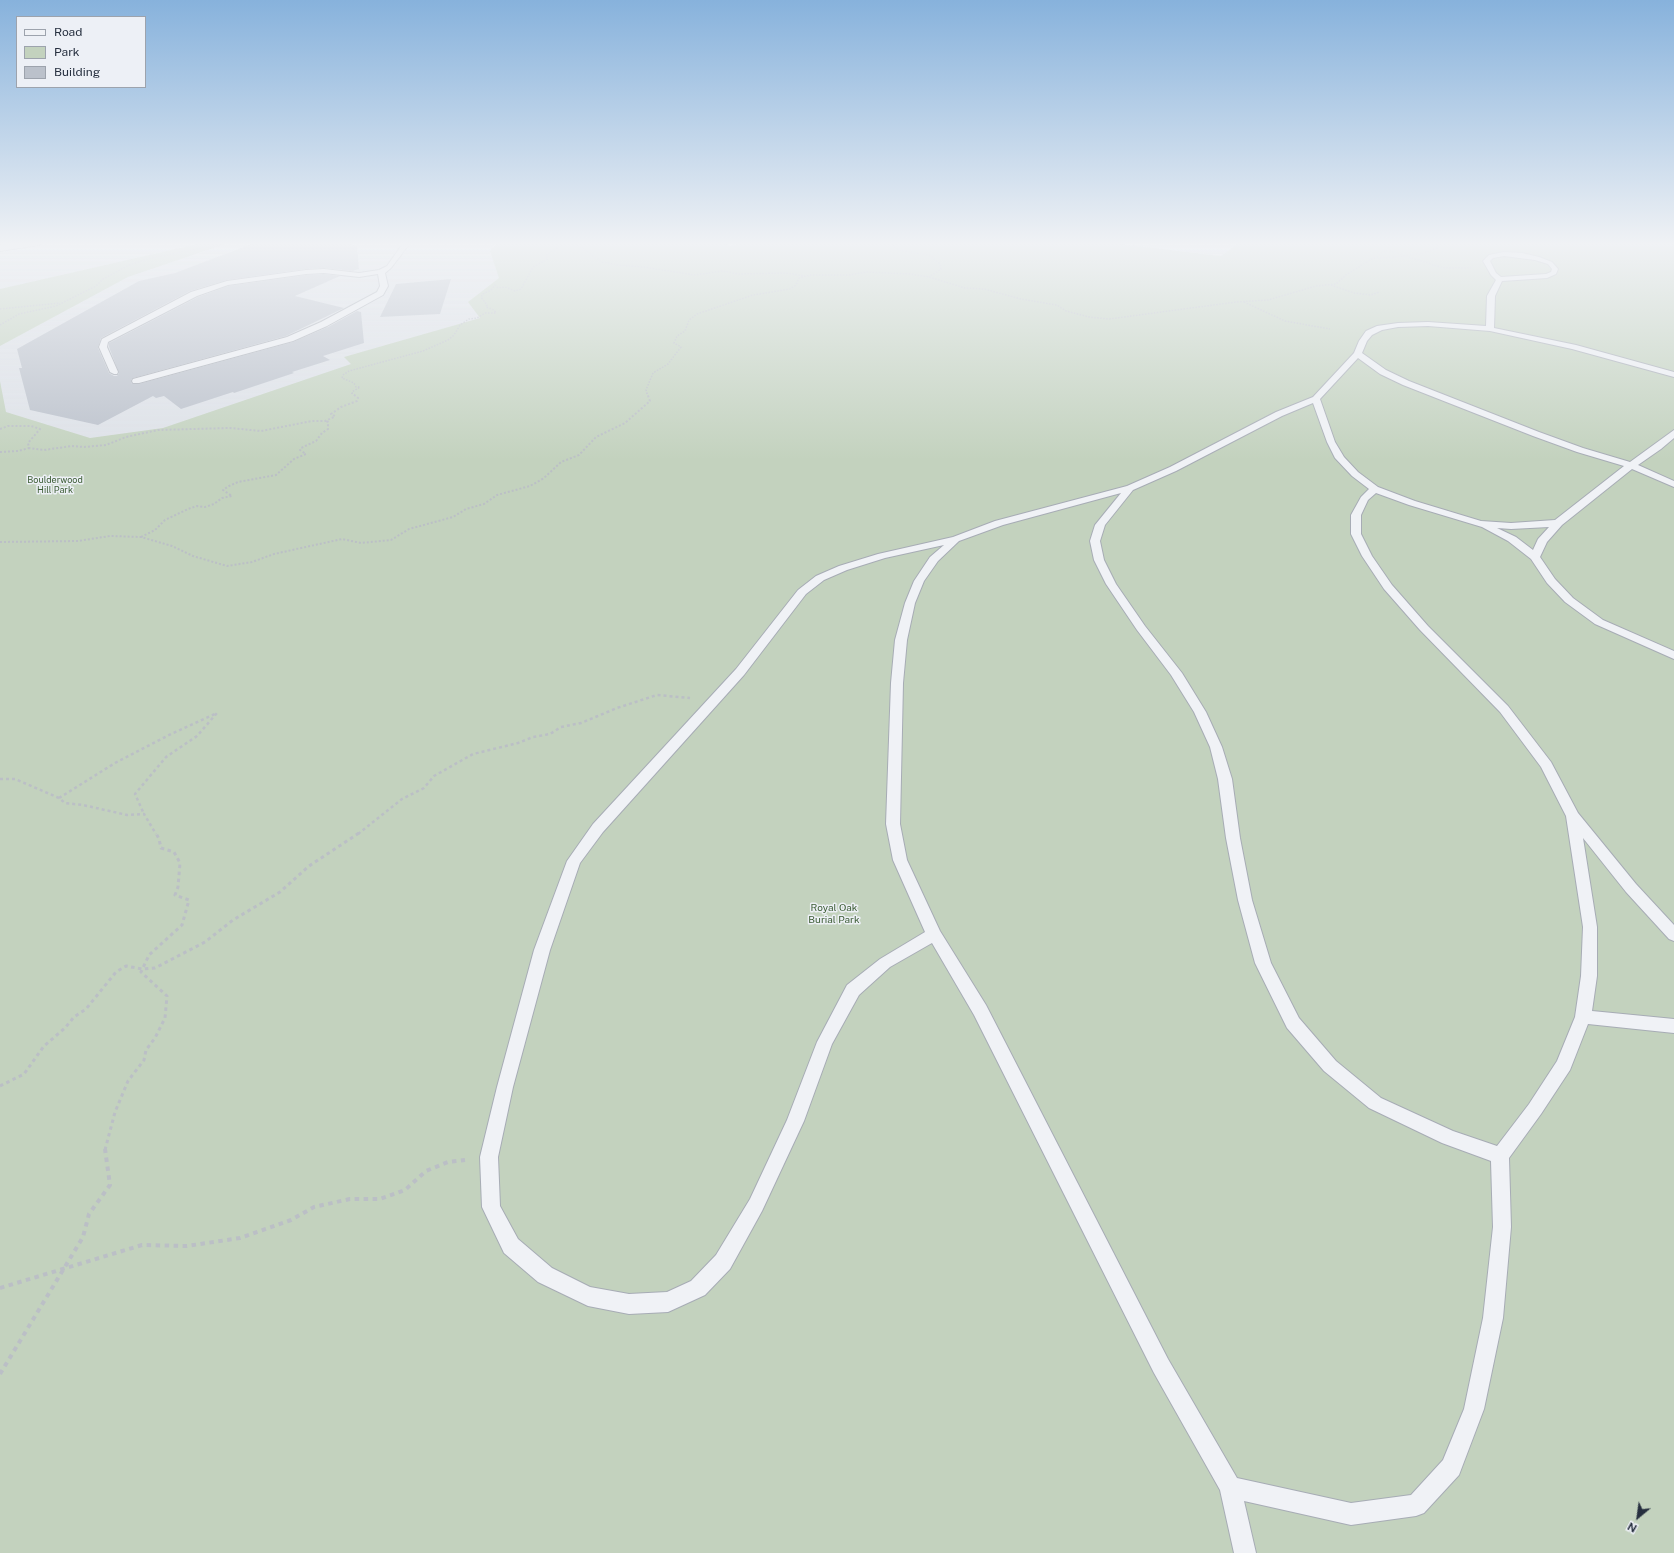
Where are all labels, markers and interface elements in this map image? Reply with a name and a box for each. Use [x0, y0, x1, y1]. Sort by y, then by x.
legend [16, 16, 146, 88]
text: Road [54, 25, 82, 39]
text: Park [54, 45, 80, 59]
text: Building [54, 65, 100, 79]
park label: Boulderwood Hill Park [27, 475, 83, 496]
park label: Royal Oak Burial Park [808, 902, 860, 926]
north arrow [1618, 1497, 1658, 1537]
text: N [1626, 1520, 1639, 1535]

